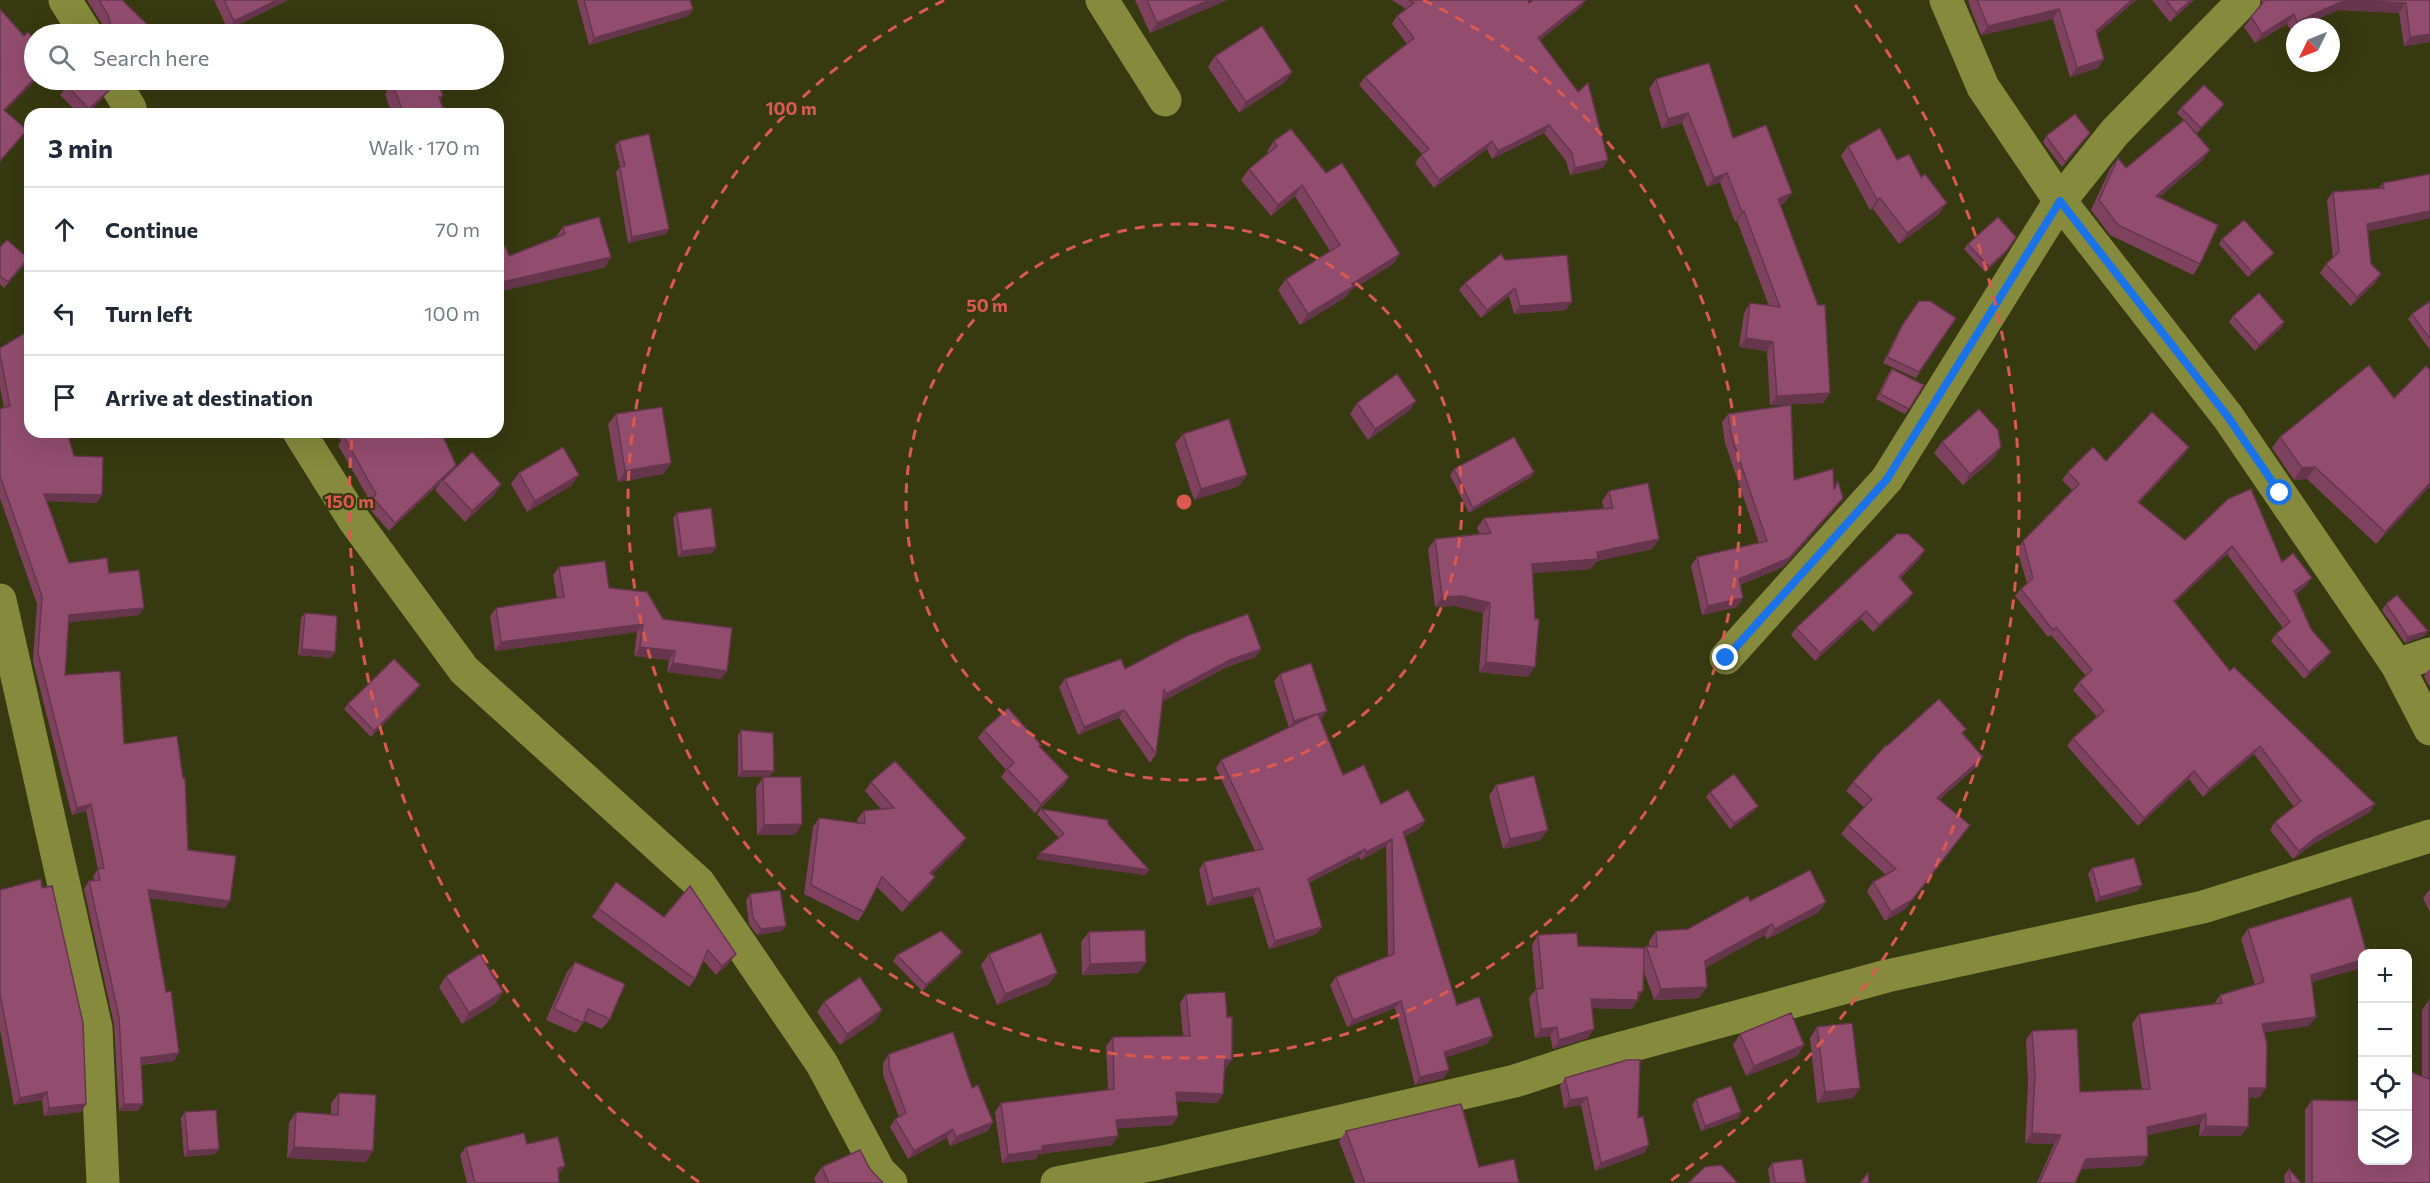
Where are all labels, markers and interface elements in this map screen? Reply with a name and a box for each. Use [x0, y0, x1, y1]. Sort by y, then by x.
north arrow [2286, 18, 2340, 72]
search box [24, 24, 504, 90]
icon: search [45, 41, 78, 74]
text: Search here [93, 44, 209, 71]
text: 100 m [765, 97, 817, 119]
text: 3 min [48, 132, 113, 163]
text: Walk · 170 m [369, 135, 480, 159]
icon: ahead [48, 213, 81, 246]
text: Continue [105, 216, 198, 243]
text: 70 m [435, 217, 480, 241]
text: 50 m [966, 294, 1008, 316]
icon: left [48, 297, 81, 330]
text: Turn left [105, 300, 192, 327]
text: 100 m [424, 301, 480, 325]
icon: arrive [48, 381, 81, 414]
text: Arrive at destination [105, 384, 313, 411]
route start [2266, 479, 2292, 505]
text: 150 m [324, 490, 374, 512]
centre of rings [1174, 492, 1194, 512]
route end [1712, 644, 1738, 670]
map controls [2358, 949, 2412, 1165]
button: + [2358, 949, 2412, 1003]
button: − [2358, 1003, 2412, 1057]
button: locate [2358, 1057, 2412, 1111]
button: layers [2358, 1111, 2412, 1165]

